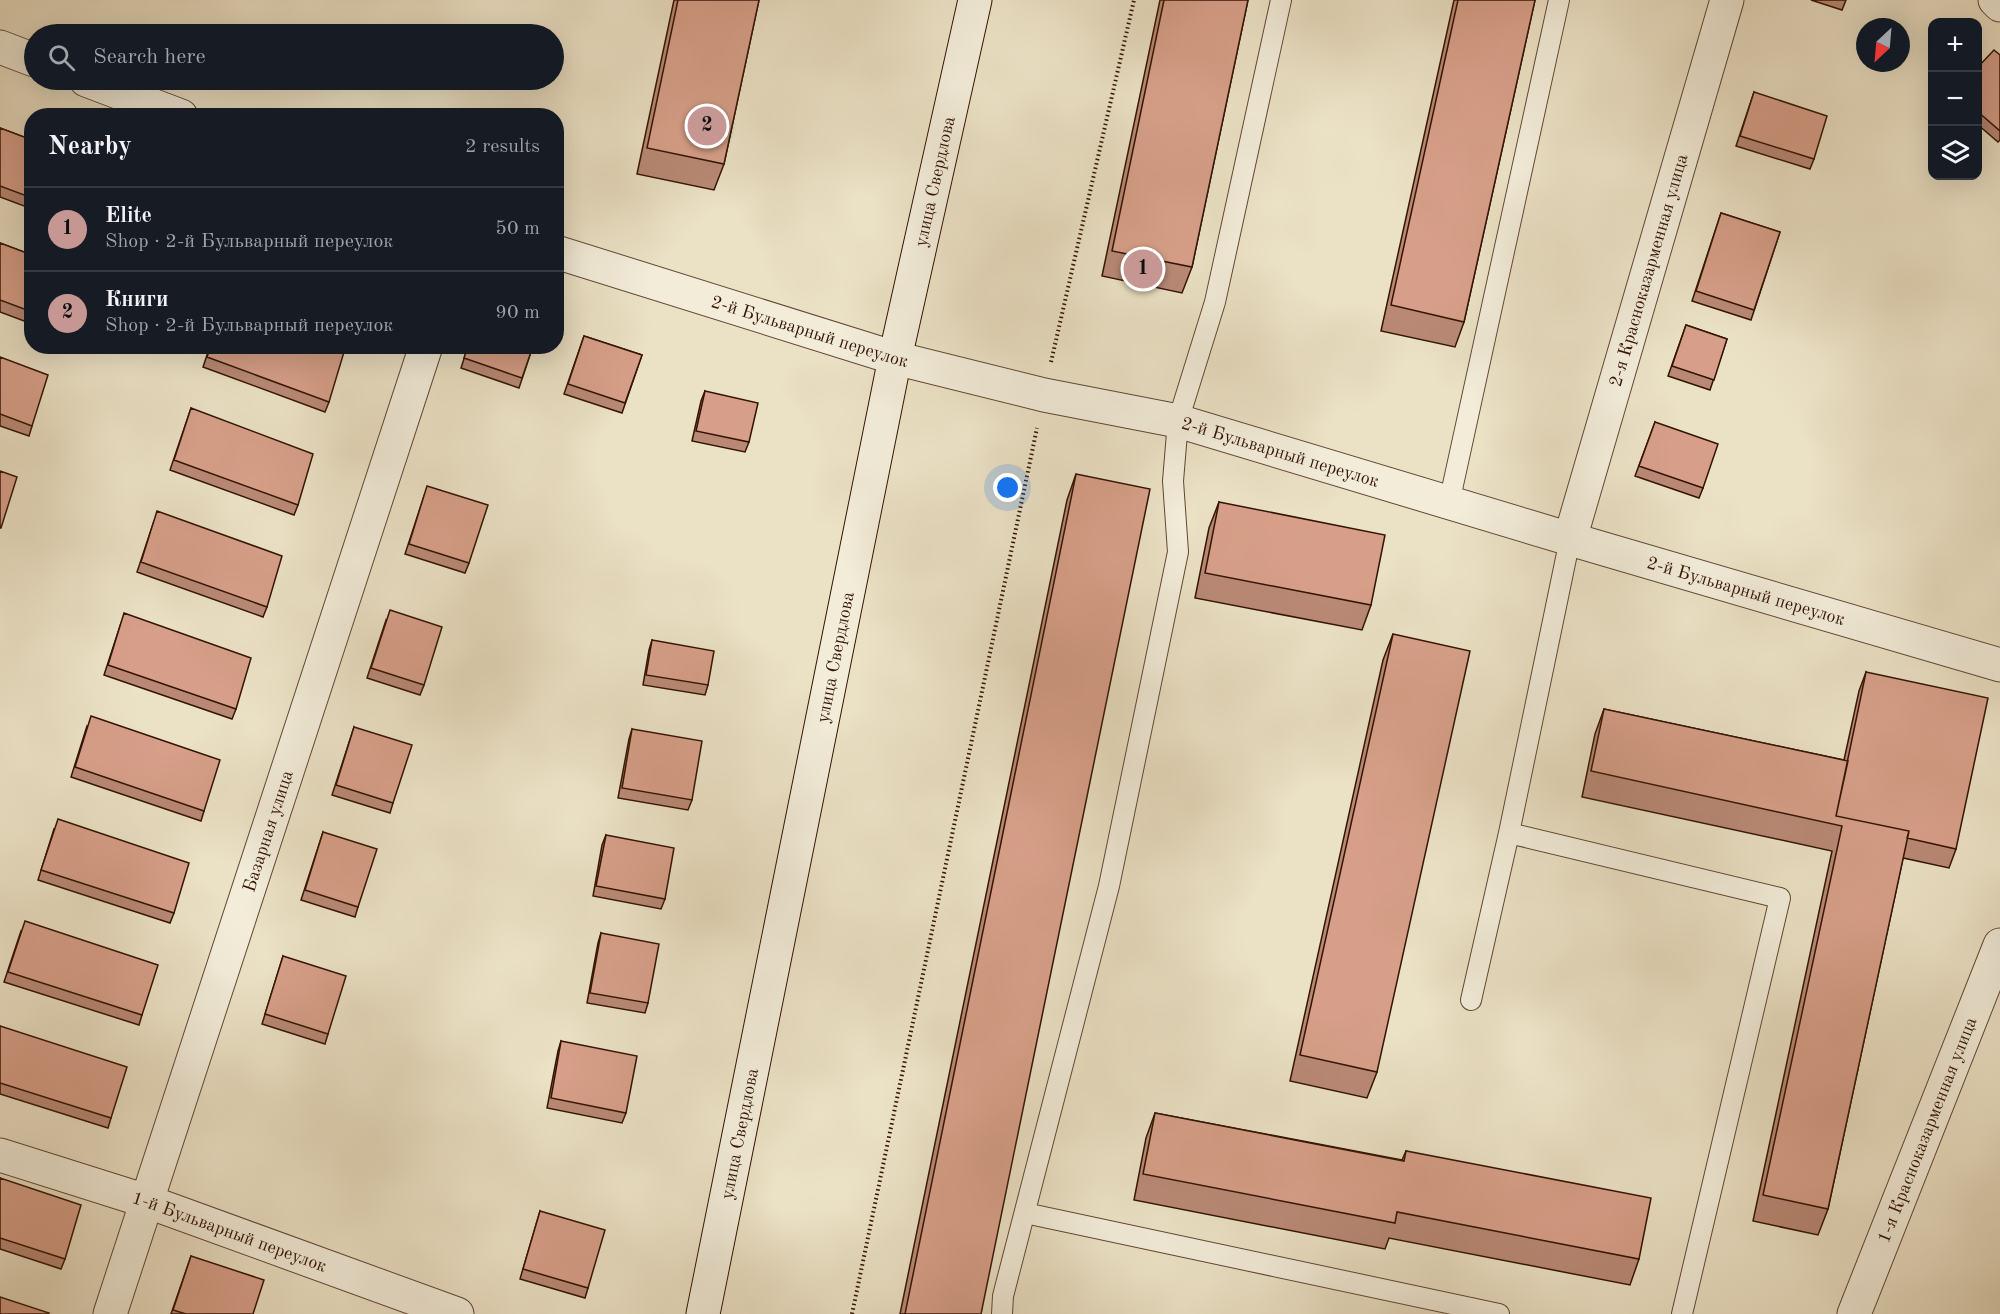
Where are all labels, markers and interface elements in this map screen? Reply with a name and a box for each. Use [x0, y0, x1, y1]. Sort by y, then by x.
north arrow [1856, 18, 1910, 72]
map controls [1928, 18, 1982, 180]
button: + [1928, 18, 1982, 72]
search box [24, 24, 564, 90]
icon: search [45, 41, 78, 74]
text: Search here [93, 46, 206, 68]
button: − [1928, 72, 1982, 126]
pin: 2 [688, 104, 726, 148]
street label: улица Свердлова [912, 115, 959, 249]
button: layers [1928, 126, 1982, 180]
text: Nearby [48, 134, 132, 160]
text: 2 results [465, 137, 540, 157]
street label: 2-я Красноказарменная улица [1607, 152, 1692, 389]
text: Elite [105, 205, 152, 227]
text: 1 [62, 219, 73, 239]
text: 50 m [495, 219, 540, 239]
text: Shop · 2-й Бульварный переулок [105, 232, 393, 252]
pin: 1 [1124, 246, 1162, 292]
text: Книги [105, 289, 169, 311]
street label: 2-й Бульварный переулок [709, 293, 910, 371]
text: 2 [62, 303, 73, 323]
text: 90 m [495, 303, 540, 323]
text: Shop · 2-й Бульварный переулок [105, 316, 393, 336]
street label: 2-й Бульварный переулок [1179, 415, 1381, 491]
your location [993, 473, 1022, 502]
street label: 2-й Бульварный переулок [1645, 554, 1847, 629]
street label: улица Свердлова [814, 590, 858, 724]
street label: Базарная улица [240, 768, 297, 895]
street label: 1-я Красноказарменная улица [1875, 1015, 1981, 1246]
street label: улица Свердлова [718, 1067, 762, 1201]
street label: 1-й Бульварный переулок [130, 1189, 329, 1276]

